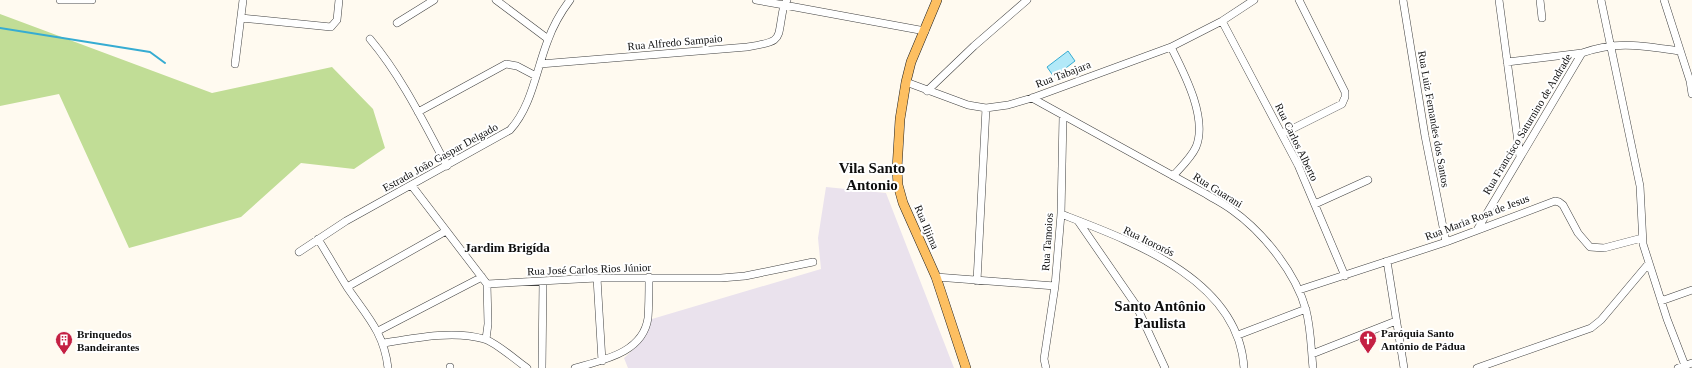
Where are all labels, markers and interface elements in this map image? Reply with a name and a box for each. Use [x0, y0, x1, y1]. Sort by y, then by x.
street label: Rua Alfredo Sampaio [627, 32, 723, 52]
street label: Rua Luiz Fernandes dos Santos [1416, 50, 1452, 188]
street label: Rua Francisco Saturnino de Andrade [1480, 51, 1574, 196]
street label: Rua Tabajara [1034, 58, 1092, 90]
street label: Rua Carlos Alberto [1273, 101, 1321, 183]
street label: Estrada João Gaspar Delgado [380, 120, 500, 194]
district label: Vila Santo Antonio [839, 160, 905, 193]
street label: Rua Guarani [1191, 170, 1245, 210]
street label: Rua Maria Rosa de Jesus [1423, 192, 1531, 242]
street label: Rua Iljima [912, 203, 942, 251]
street label: Rua Tamoios [1039, 213, 1055, 271]
street label: Rua Itororós [1122, 223, 1176, 259]
district label: Jardim Brigída [464, 240, 550, 255]
street label: Rua José Carlos Rios Júnior [527, 261, 652, 277]
district label: Santo Antônio Paulista [1114, 298, 1206, 331]
place label: Paróquia Santo Antônio de Pádua [1381, 327, 1466, 352]
place label: Brinquedos Bandeirantes [77, 328, 140, 353]
church icon: Paróquia Santo Antônio de Pádua [1358, 329, 1378, 354]
building icon: Brinquedos Bandeirantes [54, 330, 74, 355]

